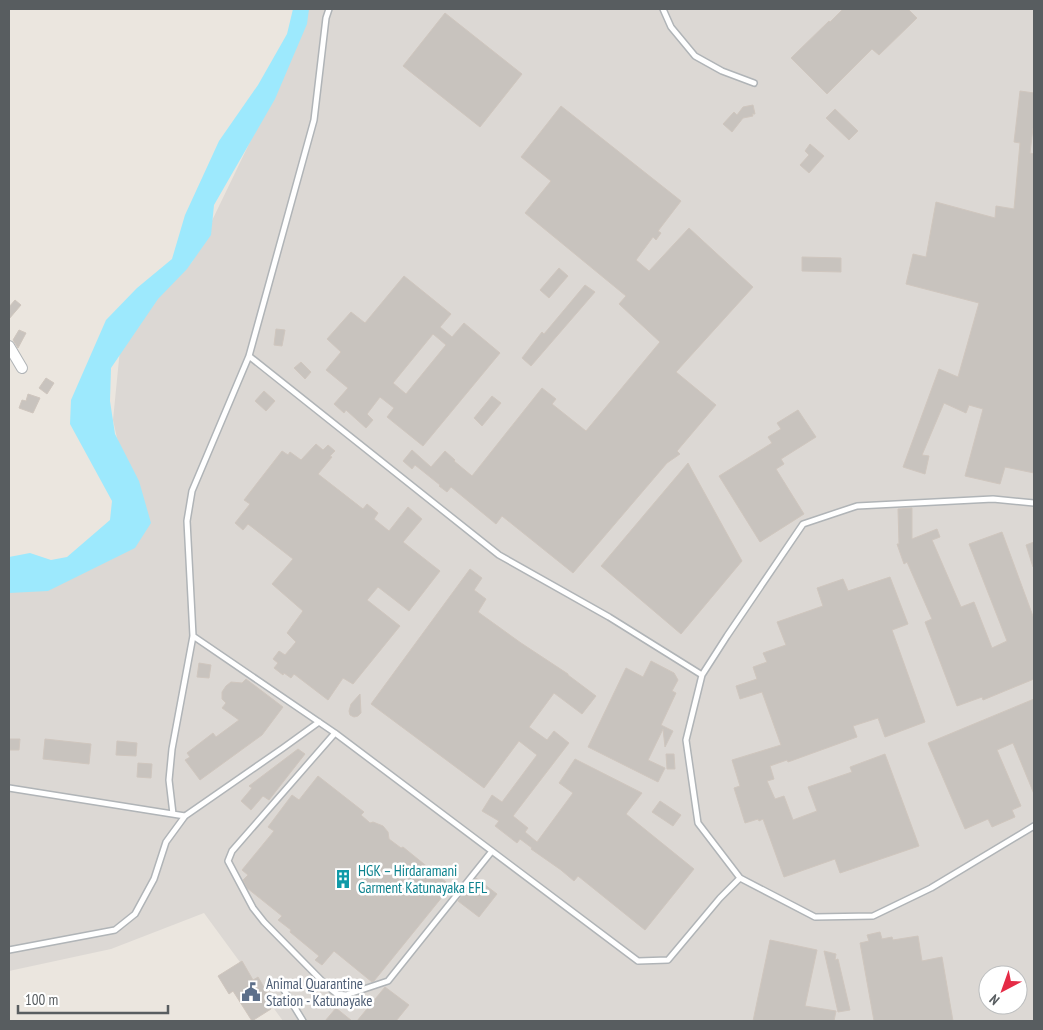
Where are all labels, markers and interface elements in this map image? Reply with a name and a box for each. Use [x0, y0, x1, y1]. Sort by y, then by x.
place label: HGK – Hirdaramani Garment Katunayaka EFL [358, 861, 488, 897]
building icon: HGK – Hirdaramani Garment Katunayaka EFL [332, 868, 354, 890]
north arrow [978, 965, 1028, 1015]
place label: Animal Quarantine Station - Katunayake [266, 974, 372, 1010]
public building icon: Animal Quarantine Station - Katunayake [240, 981, 262, 1003]
scale bar [18, 982, 168, 1014]
text: 100 m [25, 990, 58, 1009]
text: N [986, 991, 1003, 1009]

